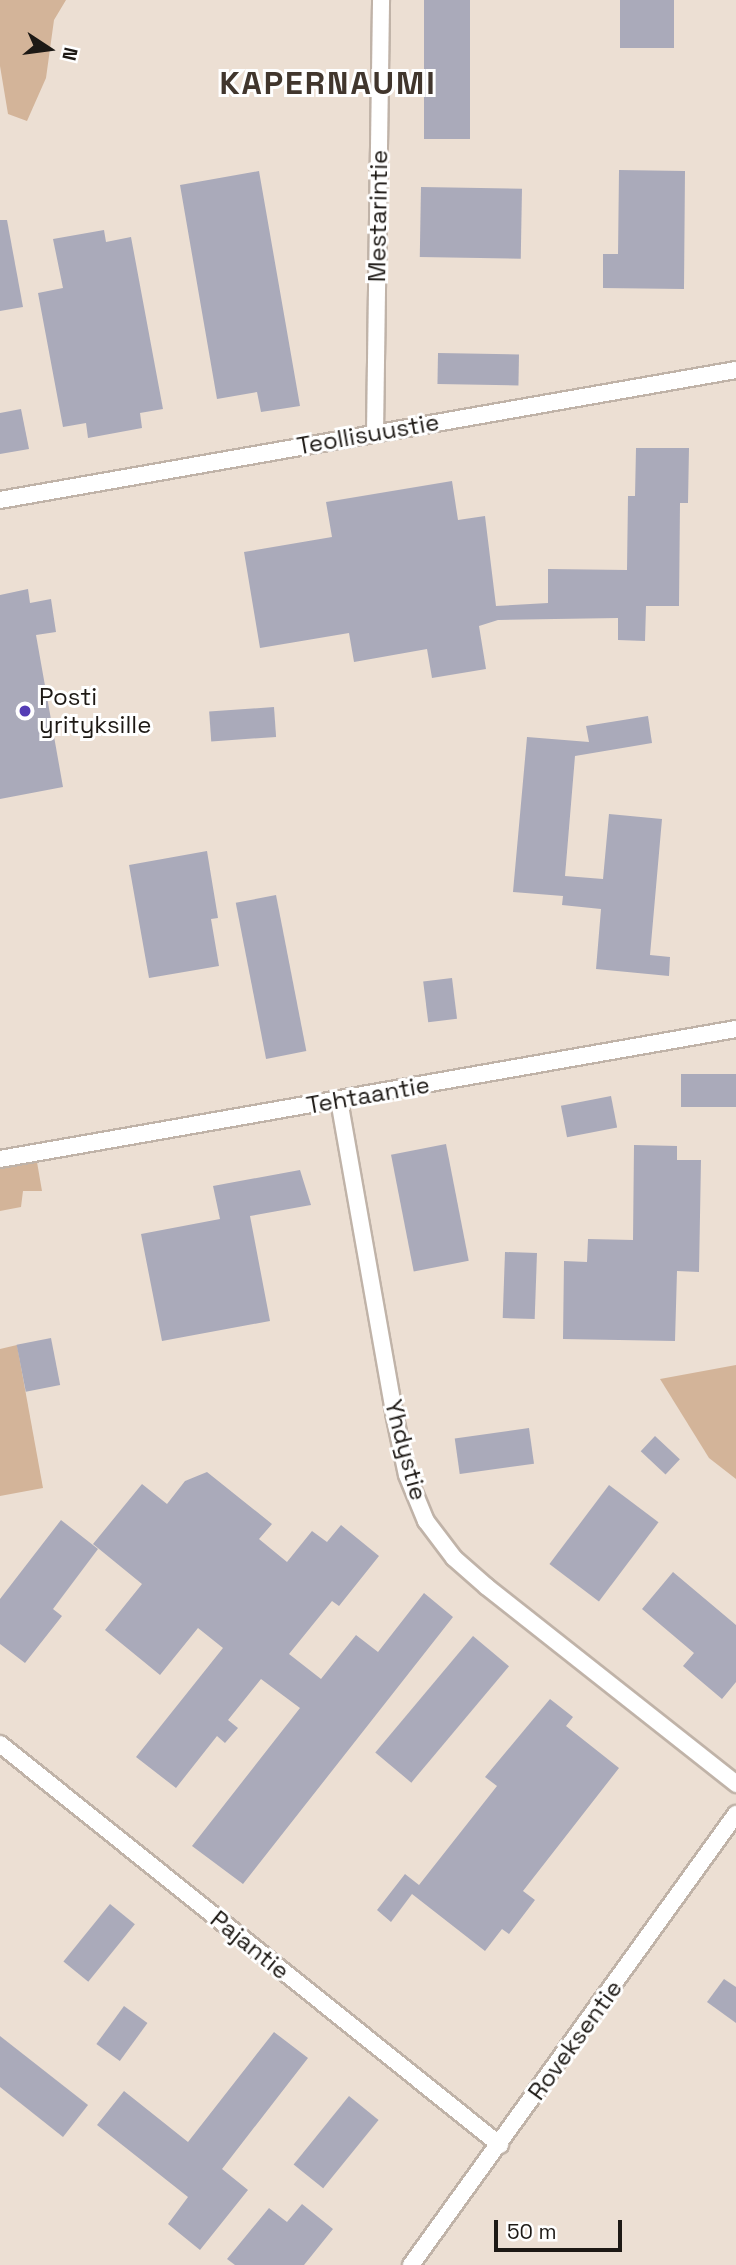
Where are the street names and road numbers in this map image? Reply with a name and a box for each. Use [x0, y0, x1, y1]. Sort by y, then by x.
street label: Mestarintie [362, 149, 394, 283]
street label: Teollisuustie [295, 407, 441, 461]
street label: Tehtaantie [304, 1070, 432, 1120]
street label: Yhdystie [379, 1397, 433, 1503]
street label: Pajantie [205, 1904, 295, 1986]
street label: Roveksentie [522, 1974, 628, 2106]

